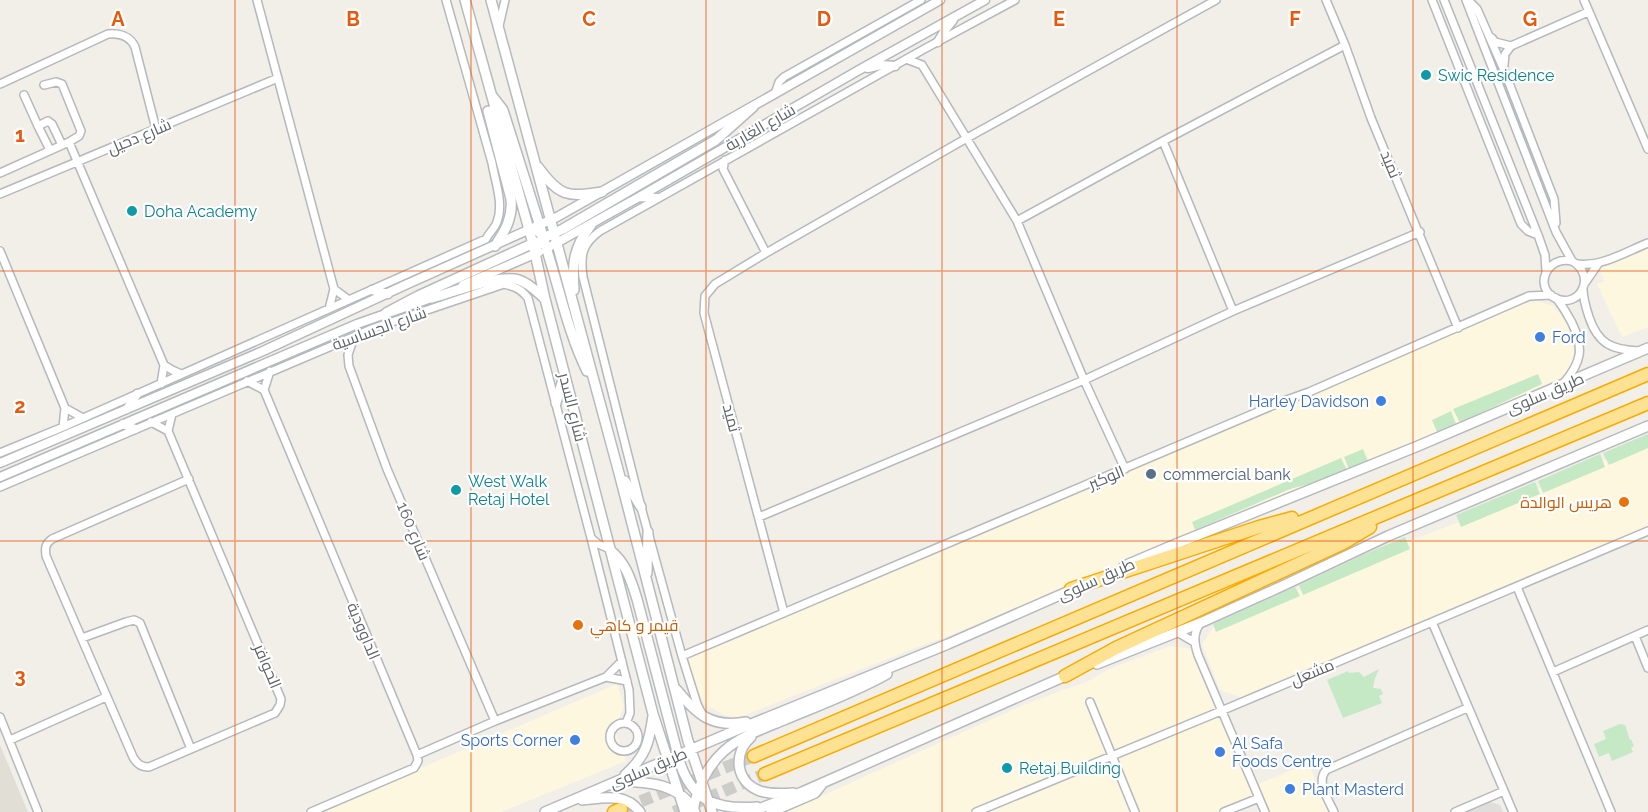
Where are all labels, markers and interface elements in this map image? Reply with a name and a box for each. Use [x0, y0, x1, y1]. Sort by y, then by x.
text: A [111, 7, 125, 31]
text: B [346, 7, 360, 31]
text: C [582, 7, 596, 31]
text: D [817, 7, 831, 31]
text: E [1053, 7, 1065, 31]
text: F [1289, 7, 1301, 31]
text: G [1523, 7, 1537, 31]
place label: Swic Residence [1438, 66, 1554, 85]
marker: Swic Residence [1419, 68, 1433, 82]
street label: شارع الغارية [722, 100, 800, 157]
street label: شارع دحيل [104, 115, 175, 160]
text: 1 [15, 123, 25, 147]
street label: ثميد [1376, 147, 1405, 182]
place label: Doha Academy [144, 202, 258, 221]
marker: Doha Academy [125, 204, 139, 218]
street label: شارع الجساسية [329, 303, 430, 356]
place label: Ford [1552, 328, 1586, 347]
marker: Ford [1533, 330, 1547, 344]
street label: طريق سلوى [1504, 369, 1587, 419]
street label: شارع السدر [553, 370, 590, 444]
place label: Harley Davidson [1249, 392, 1369, 411]
text: 2 [14, 394, 26, 418]
marker: Harley Davidson [1374, 394, 1388, 408]
street label: ثميد [719, 402, 745, 435]
street label: الوكير [1084, 462, 1127, 494]
place label: commercial bank [1163, 465, 1291, 484]
marker: commercial bank [1144, 467, 1158, 481]
place label: West Walk Retaj Hotel [468, 472, 550, 509]
marker: West Walk Retaj Hotel [449, 483, 463, 497]
place label: هريس الوالدة [1520, 493, 1612, 513]
marker: هريس الوالدة [1617, 495, 1631, 509]
street label: شارع 160 [391, 499, 434, 564]
street label: طريق سلوى [1055, 554, 1138, 606]
street label: الداوودية [343, 600, 384, 663]
place label: قيمر و كاهي [590, 616, 679, 639]
marker: قيمر و كاهي [571, 618, 585, 632]
street label: الحوافر [249, 640, 285, 691]
street label: مشعل [1288, 655, 1337, 691]
text: 3 [14, 664, 26, 688]
place label: Sports Corner [461, 731, 563, 750]
marker: Sports Corner [568, 733, 582, 747]
place label: Al Safa Foods Centre [1232, 734, 1331, 771]
street label: طريق سلوى [607, 744, 690, 794]
marker: Al Safa Foods Centre [1213, 745, 1227, 759]
place label: Retaj Building [1019, 759, 1121, 778]
marker: Retaj Building [1000, 761, 1014, 775]
place label: Plant Masterd [1302, 780, 1404, 799]
marker: Plant Masterd [1283, 782, 1297, 796]

